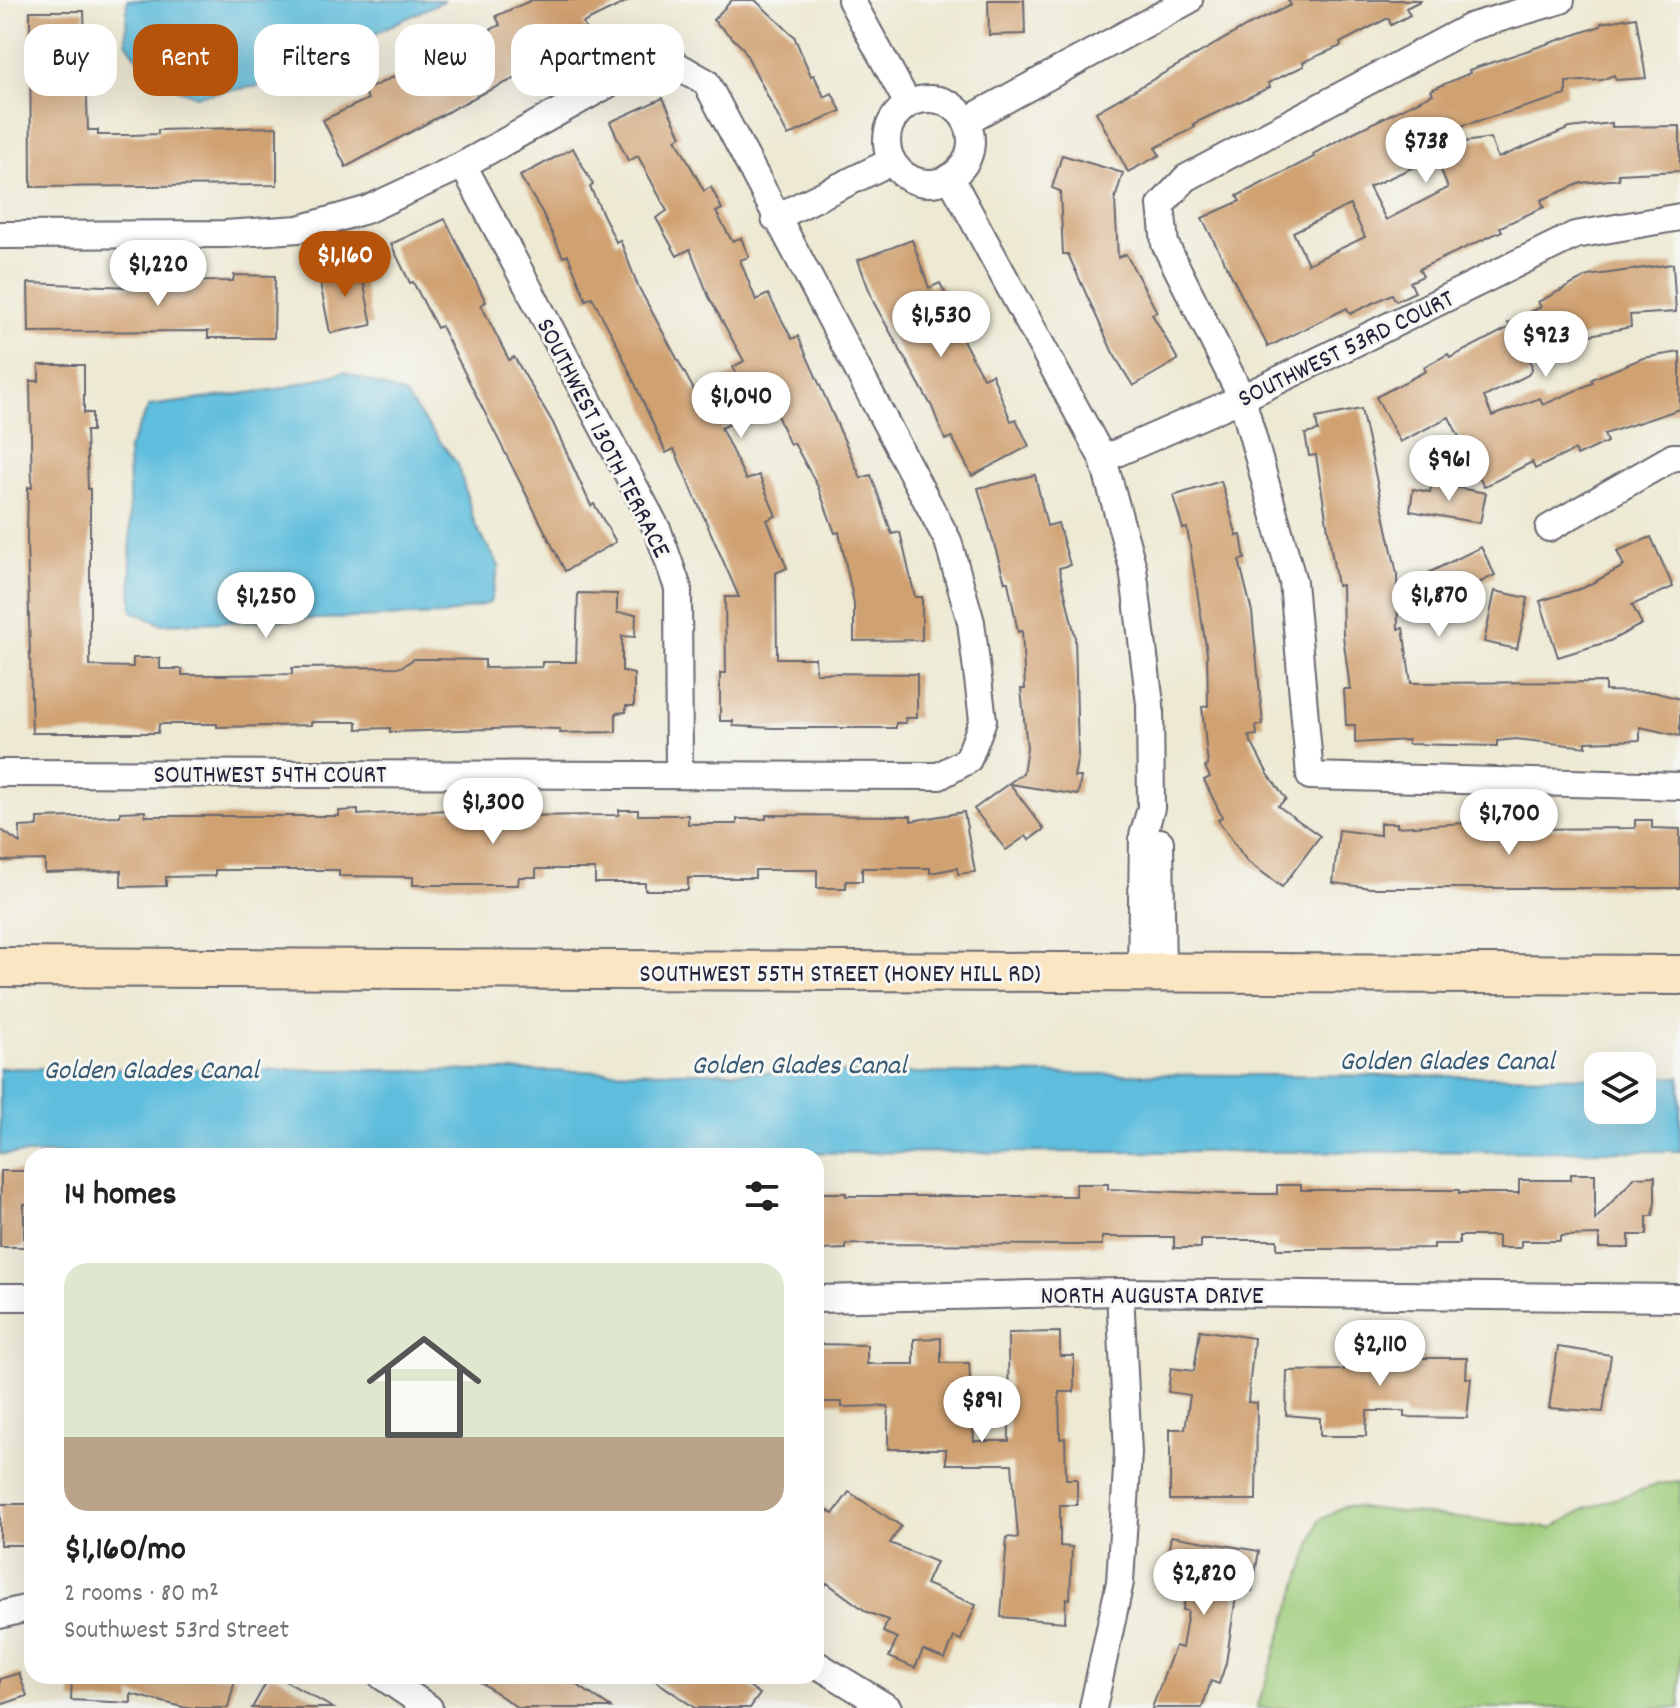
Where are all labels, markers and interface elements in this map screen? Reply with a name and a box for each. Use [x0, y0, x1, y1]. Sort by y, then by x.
chip: Buy [24, 24, 117, 96]
chip: Rent [133, 24, 238, 96]
chip: Filters [254, 24, 379, 96]
chip: New [395, 24, 495, 96]
chip: Apartment [511, 24, 684, 96]
pin: $738 [1379, 117, 1473, 185]
text: $738 [1403, 124, 1449, 161]
pin: $1,160 [280, 231, 410, 299]
text: $1,160 [317, 238, 373, 275]
pin: $1,220 [93, 240, 223, 308]
text: $1,220 [128, 247, 188, 284]
street label: SOUTHWEST 53RD COURT [1232, 281, 1461, 419]
pin: $1,530 [876, 291, 1006, 359]
text: $1,530 [910, 298, 972, 335]
pin: $923 [1499, 311, 1593, 379]
street label: SOUTHWEST 130TH TERRACE [525, 312, 679, 565]
text: $923 [1522, 318, 1570, 355]
pin: $1,040 [676, 372, 806, 440]
text: $1,040 [710, 379, 772, 416]
pin: $961 [1402, 435, 1496, 503]
text: $961 [1427, 442, 1471, 479]
pin: $1,870 [1374, 571, 1504, 639]
pin: $1,250 [201, 572, 331, 640]
text: $1,870 [1410, 578, 1468, 615]
text: $1,250 [235, 579, 297, 616]
street label: SOUTHWEST 54TH COURT [153, 758, 387, 795]
pin: $1,300 [428, 778, 558, 846]
text: $1,300 [461, 785, 525, 822]
pin: $1,700 [1444, 789, 1574, 857]
text: $1,700 [1478, 796, 1540, 833]
street label: SOUTHWEST 55TH STREET (HONEY HILL RD) [639, 957, 1041, 994]
water label: Golden Glades Canal [1339, 1044, 1557, 1084]
water label: Golden Glades Canal [691, 1048, 909, 1088]
map controls [1584, 1052, 1656, 1124]
button: layers [1584, 1052, 1656, 1124]
water label: Golden Glades Canal [43, 1053, 261, 1093]
text: 14 homes [64, 1172, 177, 1221]
icon: filters [740, 1174, 784, 1218]
street label: NORTH AUGUSTA DRIVE [1041, 1279, 1264, 1316]
icon: home [352, 1315, 496, 1459]
pin: $2,110 [1315, 1320, 1445, 1388]
text: $2,110 [1352, 1327, 1408, 1364]
pin: $891 [935, 1376, 1029, 1444]
text: $891 [961, 1383, 1003, 1420]
text: $1,160/mo [64, 1527, 186, 1576]
pin: $2,820 [1139, 1549, 1269, 1617]
text: $2,820 [1171, 1556, 1237, 1593]
text: 2 rooms · 80 m² [64, 1576, 219, 1613]
text: Southwest 53rd Street [64, 1613, 289, 1650]

